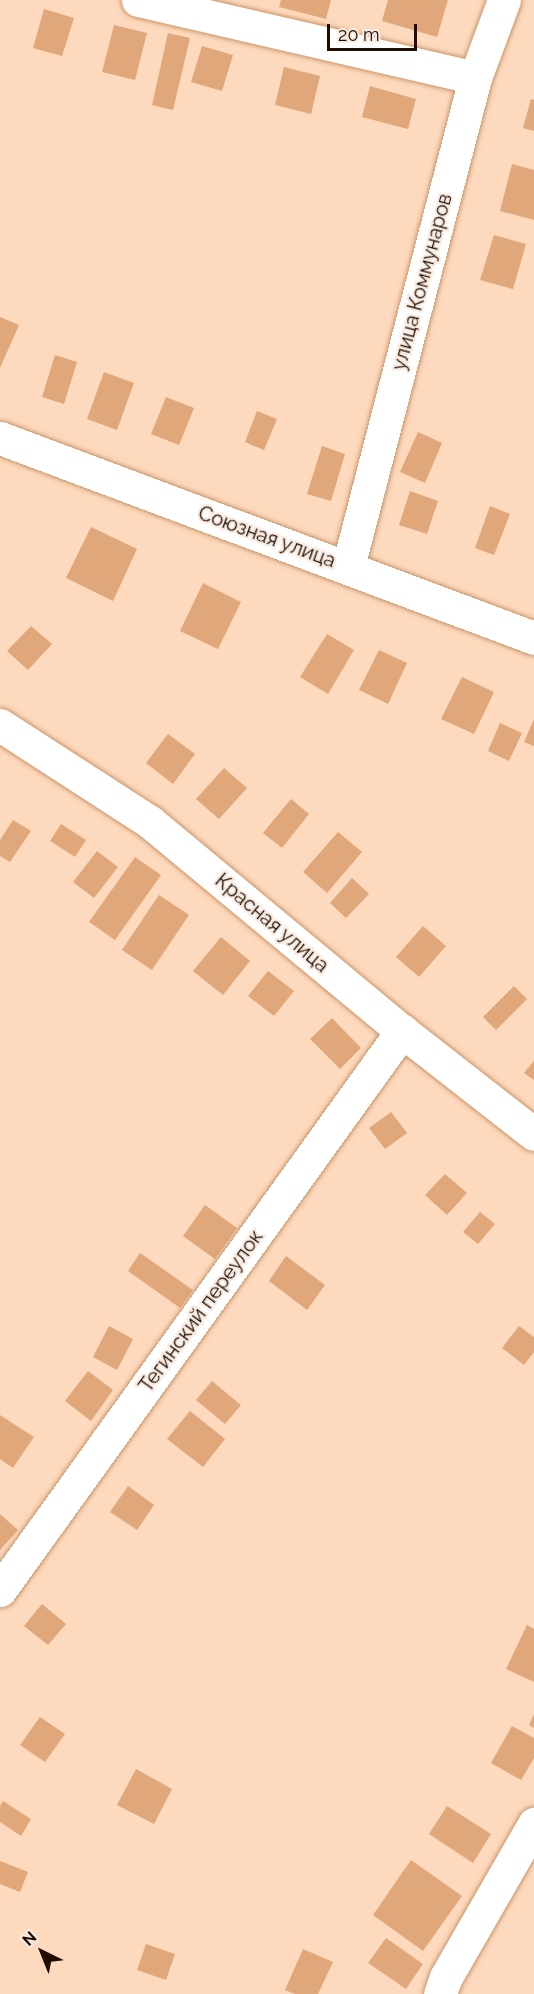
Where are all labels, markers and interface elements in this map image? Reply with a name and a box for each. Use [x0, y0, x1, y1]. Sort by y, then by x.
scale bar [330, 12, 420, 50]
text: 20 m [338, 24, 380, 45]
street label: улица Коммунаров [387, 191, 457, 373]
street label: Союзная улица [195, 501, 339, 573]
street label: Красная улица [210, 868, 334, 978]
street label: Тегинский переулок [134, 1225, 268, 1397]
north arrow [12, 1922, 72, 1982]
text: N [18, 1927, 40, 1950]

